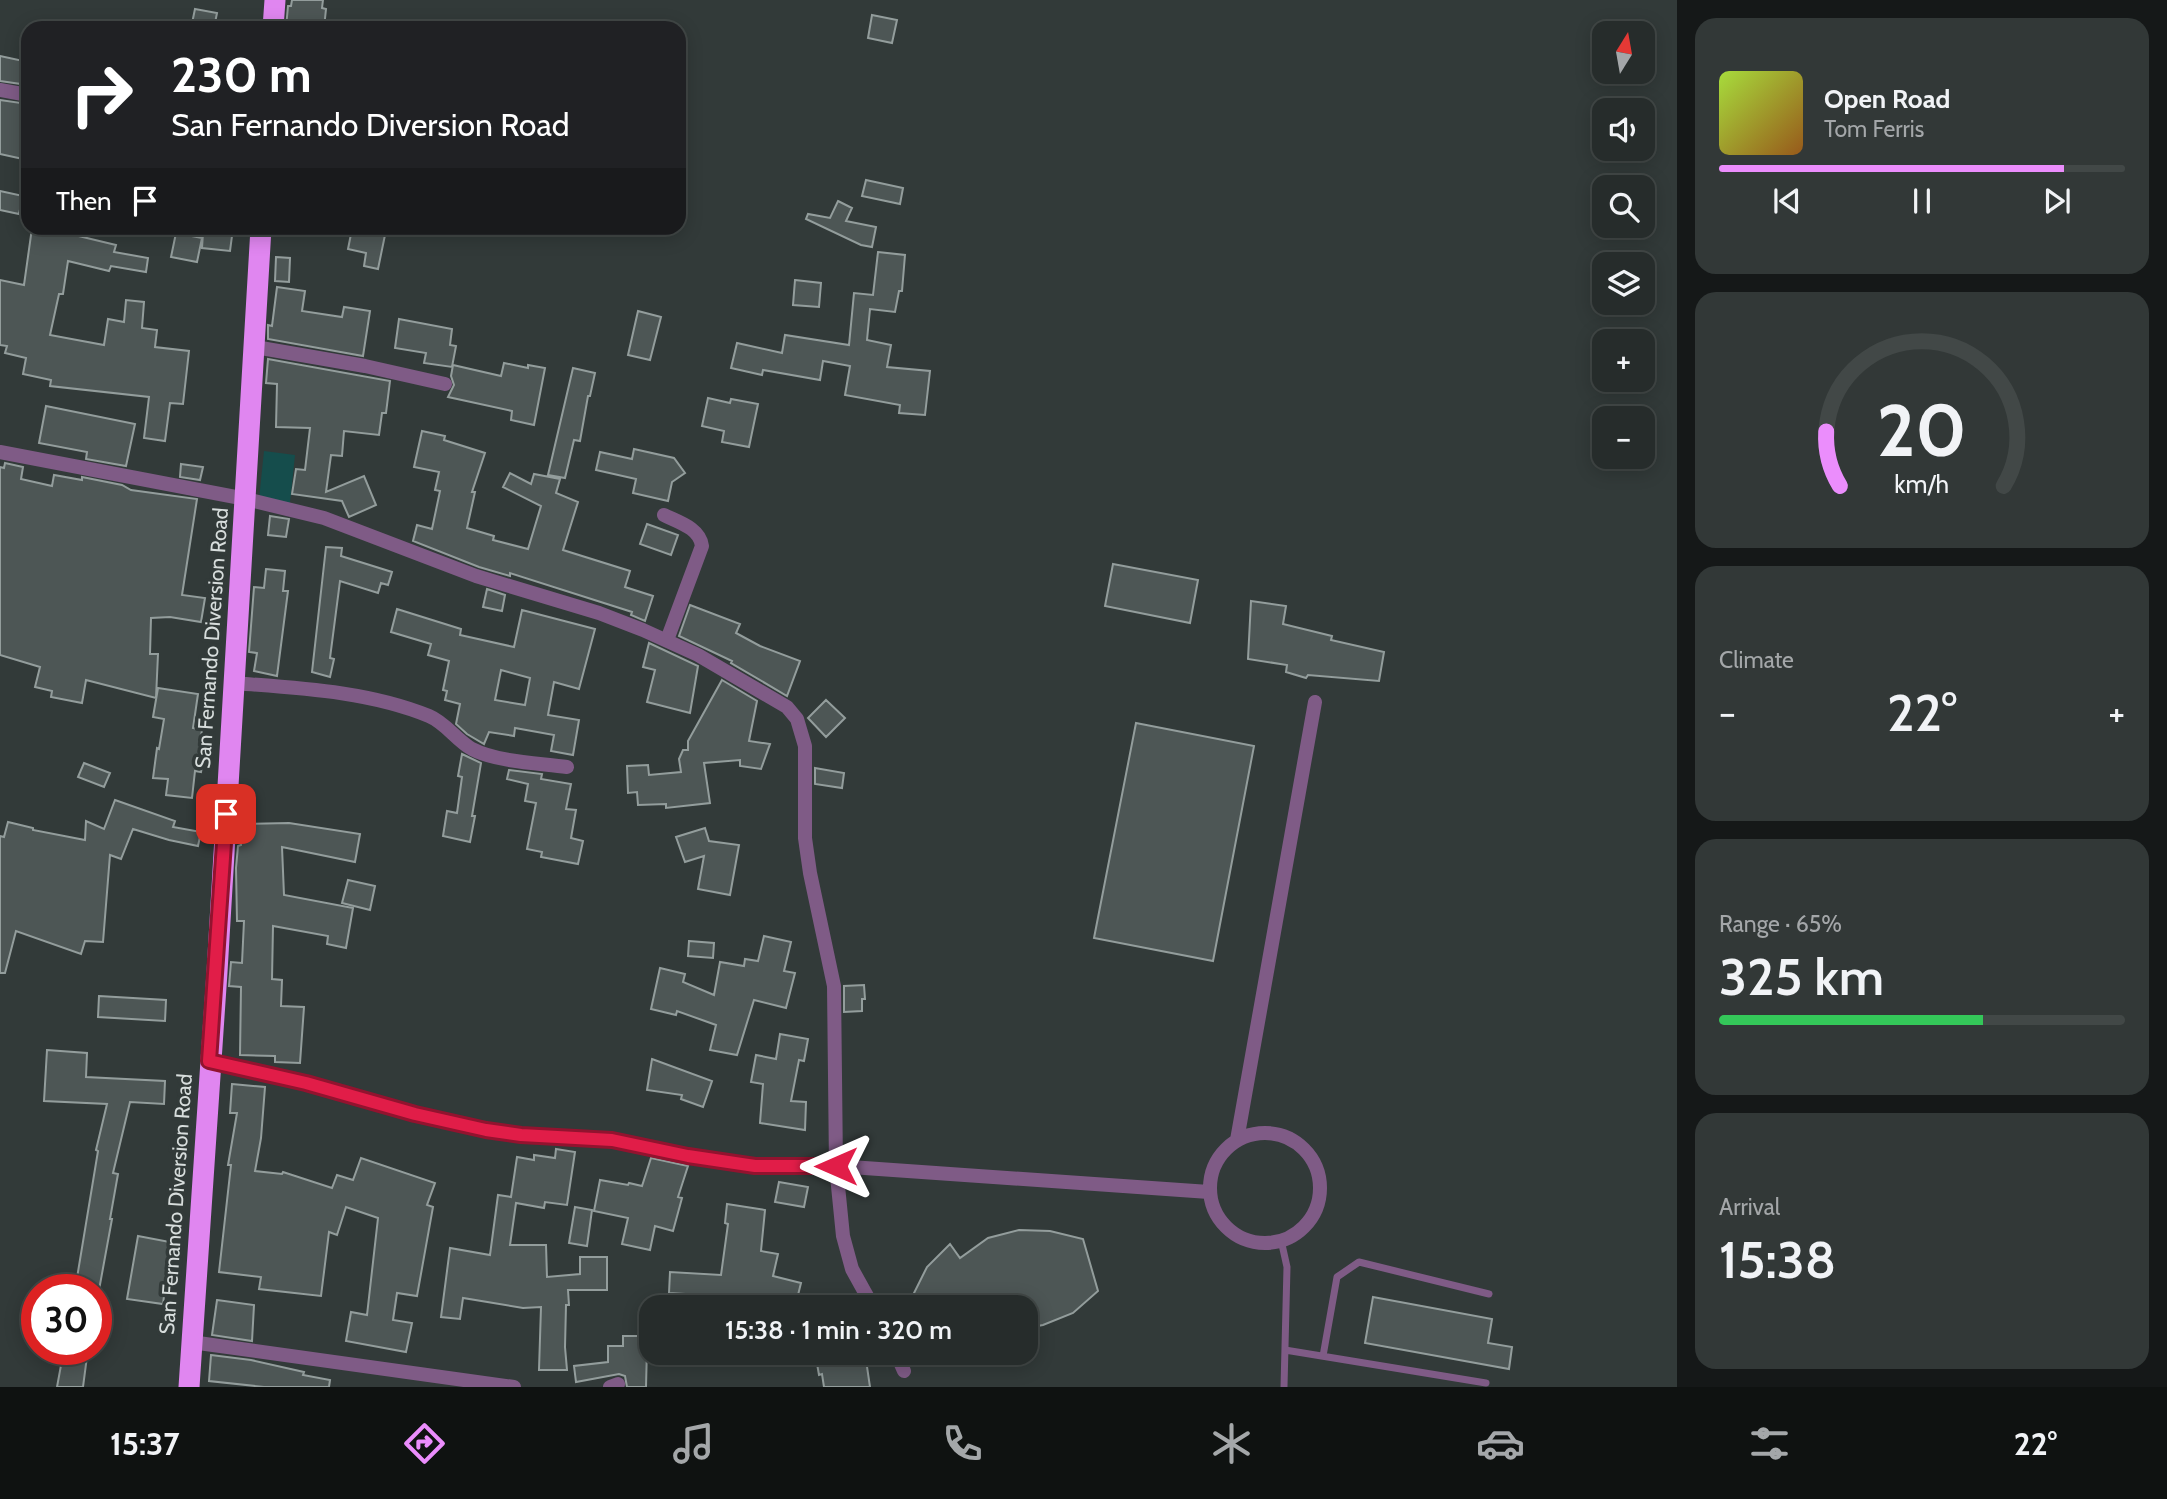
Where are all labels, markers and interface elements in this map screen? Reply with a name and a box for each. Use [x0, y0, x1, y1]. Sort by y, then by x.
north arrow [1592, 21, 1656, 84]
map controls [1592, 21, 1655, 469]
text: 230 m [171, 45, 312, 104]
icon: right [56, 49, 147, 140]
text: Open Road [1824, 83, 1950, 115]
button: sound [1592, 98, 1655, 161]
text: San Fernando Diversion Road [171, 105, 570, 144]
text: Tom Ferris [1824, 115, 1924, 143]
button: search [1592, 175, 1655, 238]
icon: arrive [126, 182, 164, 220]
icon: previous [1768, 182, 1806, 220]
icon: pause [1903, 182, 1941, 220]
icon: next [2038, 182, 2076, 220]
text: Then [56, 185, 112, 217]
button: layers [1592, 252, 1655, 315]
button: + [1592, 329, 1655, 392]
text: 20 [1877, 386, 1967, 474]
button: − [1592, 406, 1655, 469]
text: km/h [1895, 468, 1949, 498]
street label: San Fernando Diversion Road [190, 507, 233, 769]
text: Climate [1719, 646, 1794, 674]
text: 22° [1887, 681, 1957, 744]
text: − [1719, 689, 1736, 736]
text: + [2108, 689, 2125, 736]
pin [196, 784, 256, 844]
icon: arrive [207, 795, 245, 833]
text: Range · 65% [1719, 910, 1842, 938]
text: 325 km [1719, 945, 1884, 1008]
street label: San Fernando Diversion Road [154, 1073, 197, 1335]
position arrow [799, 1129, 873, 1203]
text: Arrival [1719, 1193, 1780, 1221]
text: 15:38 [1719, 1228, 1836, 1291]
speed limit sign: 30 [21, 1274, 112, 1365]
text: 15:38 · 1 min · 320 m [725, 1314, 952, 1346]
icon: directions [400, 1419, 449, 1468]
icon: music [669, 1419, 718, 1468]
icon: phone [938, 1419, 987, 1468]
icon: climate [1207, 1419, 1256, 1468]
icon: car [1476, 1419, 1525, 1468]
icon: filters [1745, 1419, 1794, 1468]
text: 15:37 [110, 1424, 180, 1463]
text: 22° [2014, 1424, 2057, 1463]

